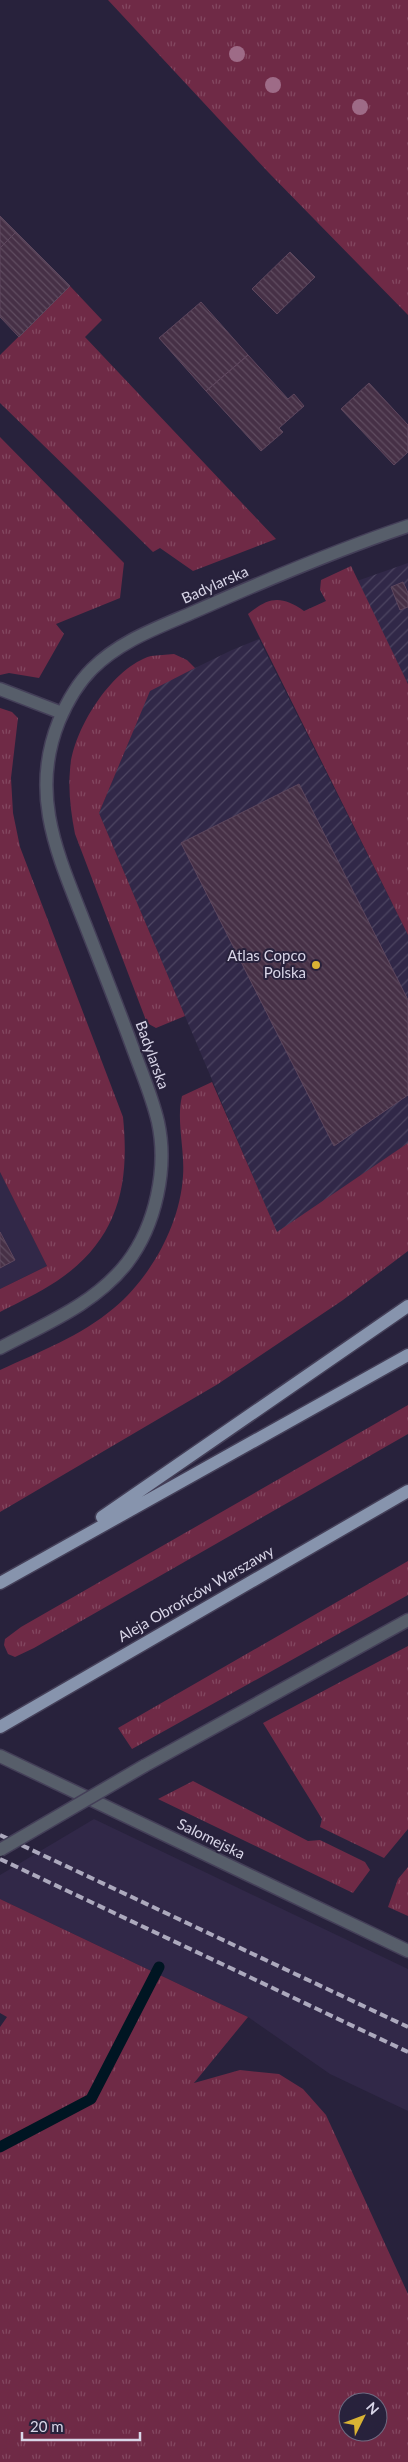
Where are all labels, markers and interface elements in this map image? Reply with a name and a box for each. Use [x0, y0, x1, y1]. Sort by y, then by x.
street label: Badylarska [178, 561, 251, 607]
place label: Atlas Copco Polska [227, 946, 306, 981]
marker: Atlas Copco Polska [310, 959, 322, 971]
street label: Badylarska [132, 1018, 174, 1091]
street label: Aleja Obrońców Warszawy [114, 1541, 277, 1645]
street label: Salomejska [175, 1814, 248, 1862]
north arrow [338, 2392, 388, 2442]
text: N [363, 2398, 383, 2418]
scale bar [22, 2410, 140, 2442]
text: 20 m [30, 2417, 64, 2435]

